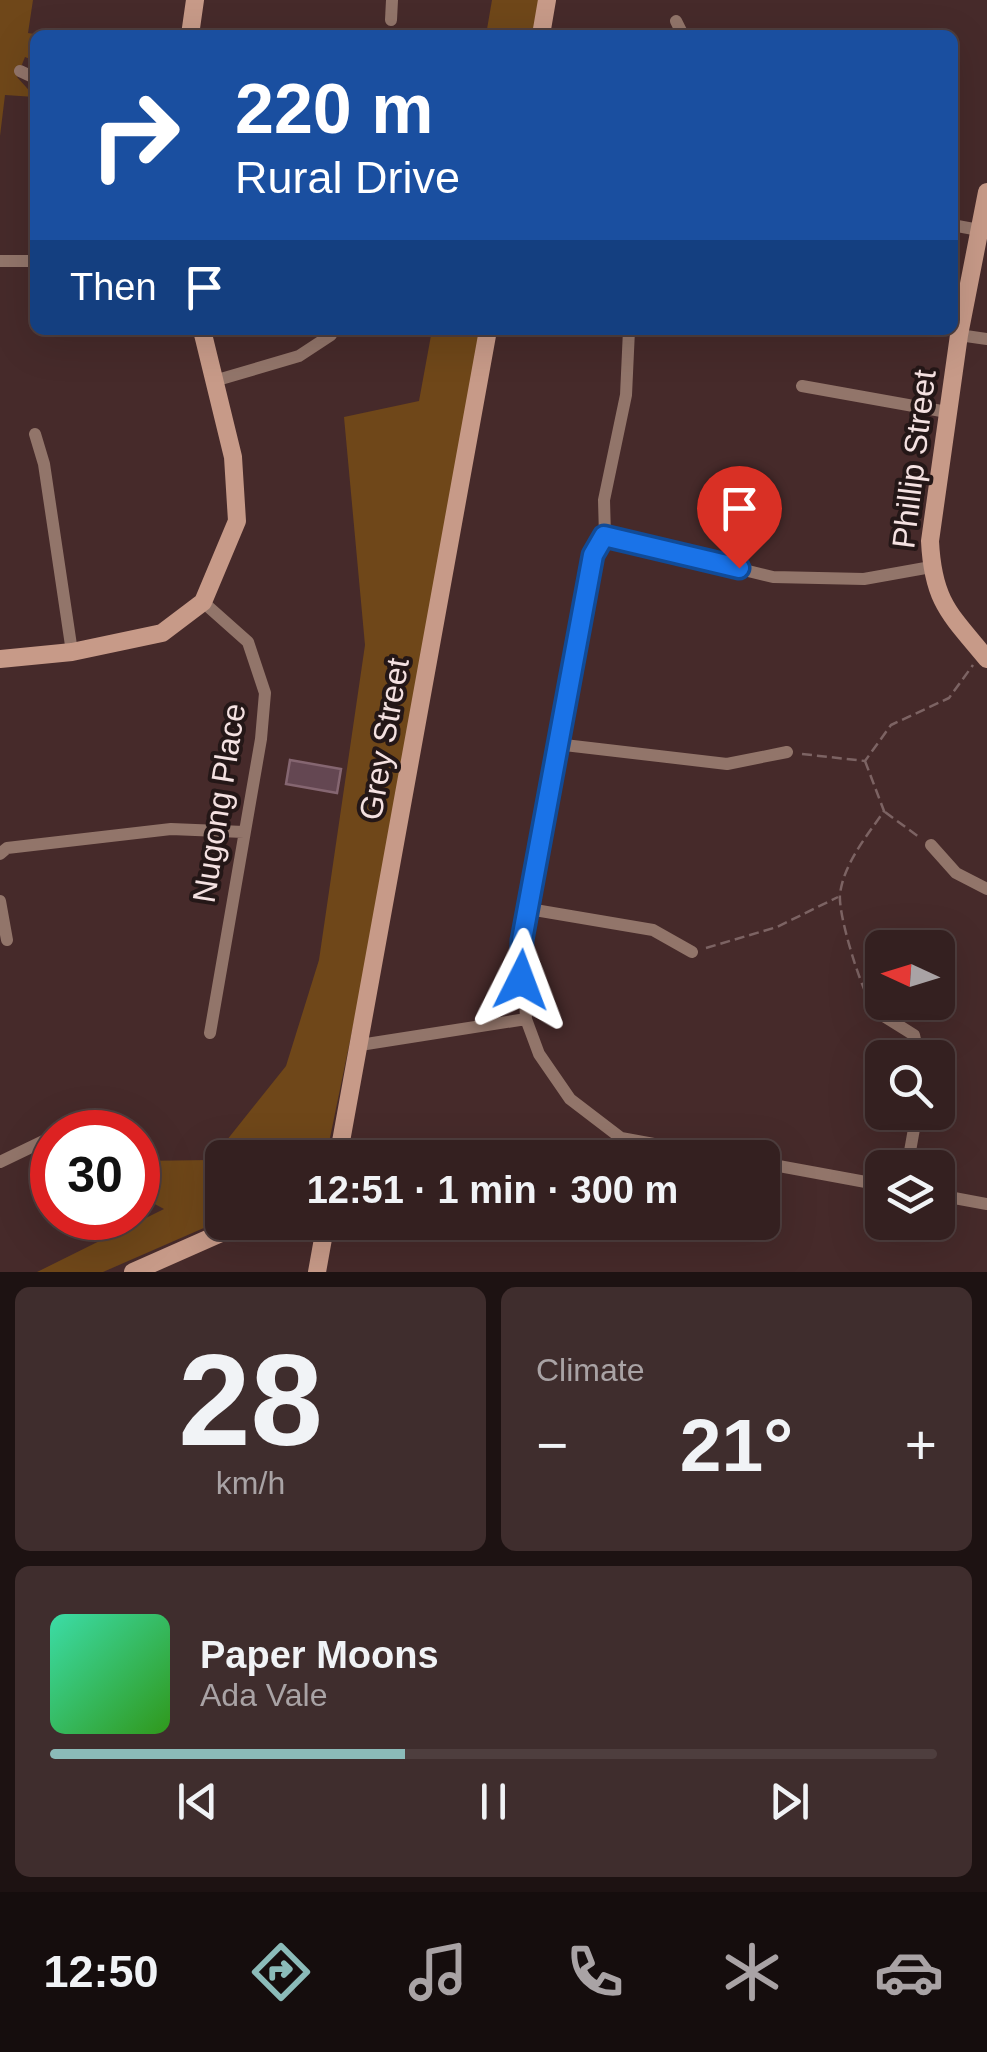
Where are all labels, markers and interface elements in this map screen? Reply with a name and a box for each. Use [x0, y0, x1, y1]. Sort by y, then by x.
icon: right [70, 70, 200, 200]
text: 220 m [235, 70, 433, 148]
text: Rural Drive [235, 152, 460, 203]
icon: arrive [177, 260, 232, 315]
text: Then [70, 266, 157, 308]
street label: Phillip Street [885, 368, 943, 550]
pin [697, 466, 782, 569]
icon: arrive [712, 481, 767, 536]
street label: Grey Street [352, 655, 416, 823]
street label: Nugong Place [185, 701, 253, 905]
position arrow [469, 928, 573, 1032]
north arrow [865, 930, 955, 1020]
map controls [865, 930, 955, 1240]
button: search [865, 1040, 955, 1130]
speed limit sign: 30 [30, 1110, 160, 1240]
button: layers [865, 1150, 955, 1240]
text: 12:51 · 1 min · 300 m [307, 1169, 678, 1211]
text: 28 [178, 1327, 323, 1473]
text: Climate [536, 1352, 644, 1388]
text: 21° [680, 1403, 793, 1487]
text: − [536, 1414, 568, 1476]
text: + [905, 1414, 937, 1476]
text: km/h [216, 1465, 285, 1501]
text: Paper Moons [200, 1634, 439, 1676]
text: Ada Vale [200, 1677, 328, 1713]
icon: previous [170, 1774, 225, 1829]
icon: pause [466, 1774, 521, 1829]
icon: next [762, 1774, 817, 1829]
icon: directions [246, 1937, 316, 2007]
icon: music [403, 1937, 473, 2007]
icon: phone [560, 1937, 630, 2007]
icon: climate [717, 1937, 787, 2007]
icon: car [874, 1937, 944, 2007]
text: 12:50 [43, 1946, 159, 1997]

